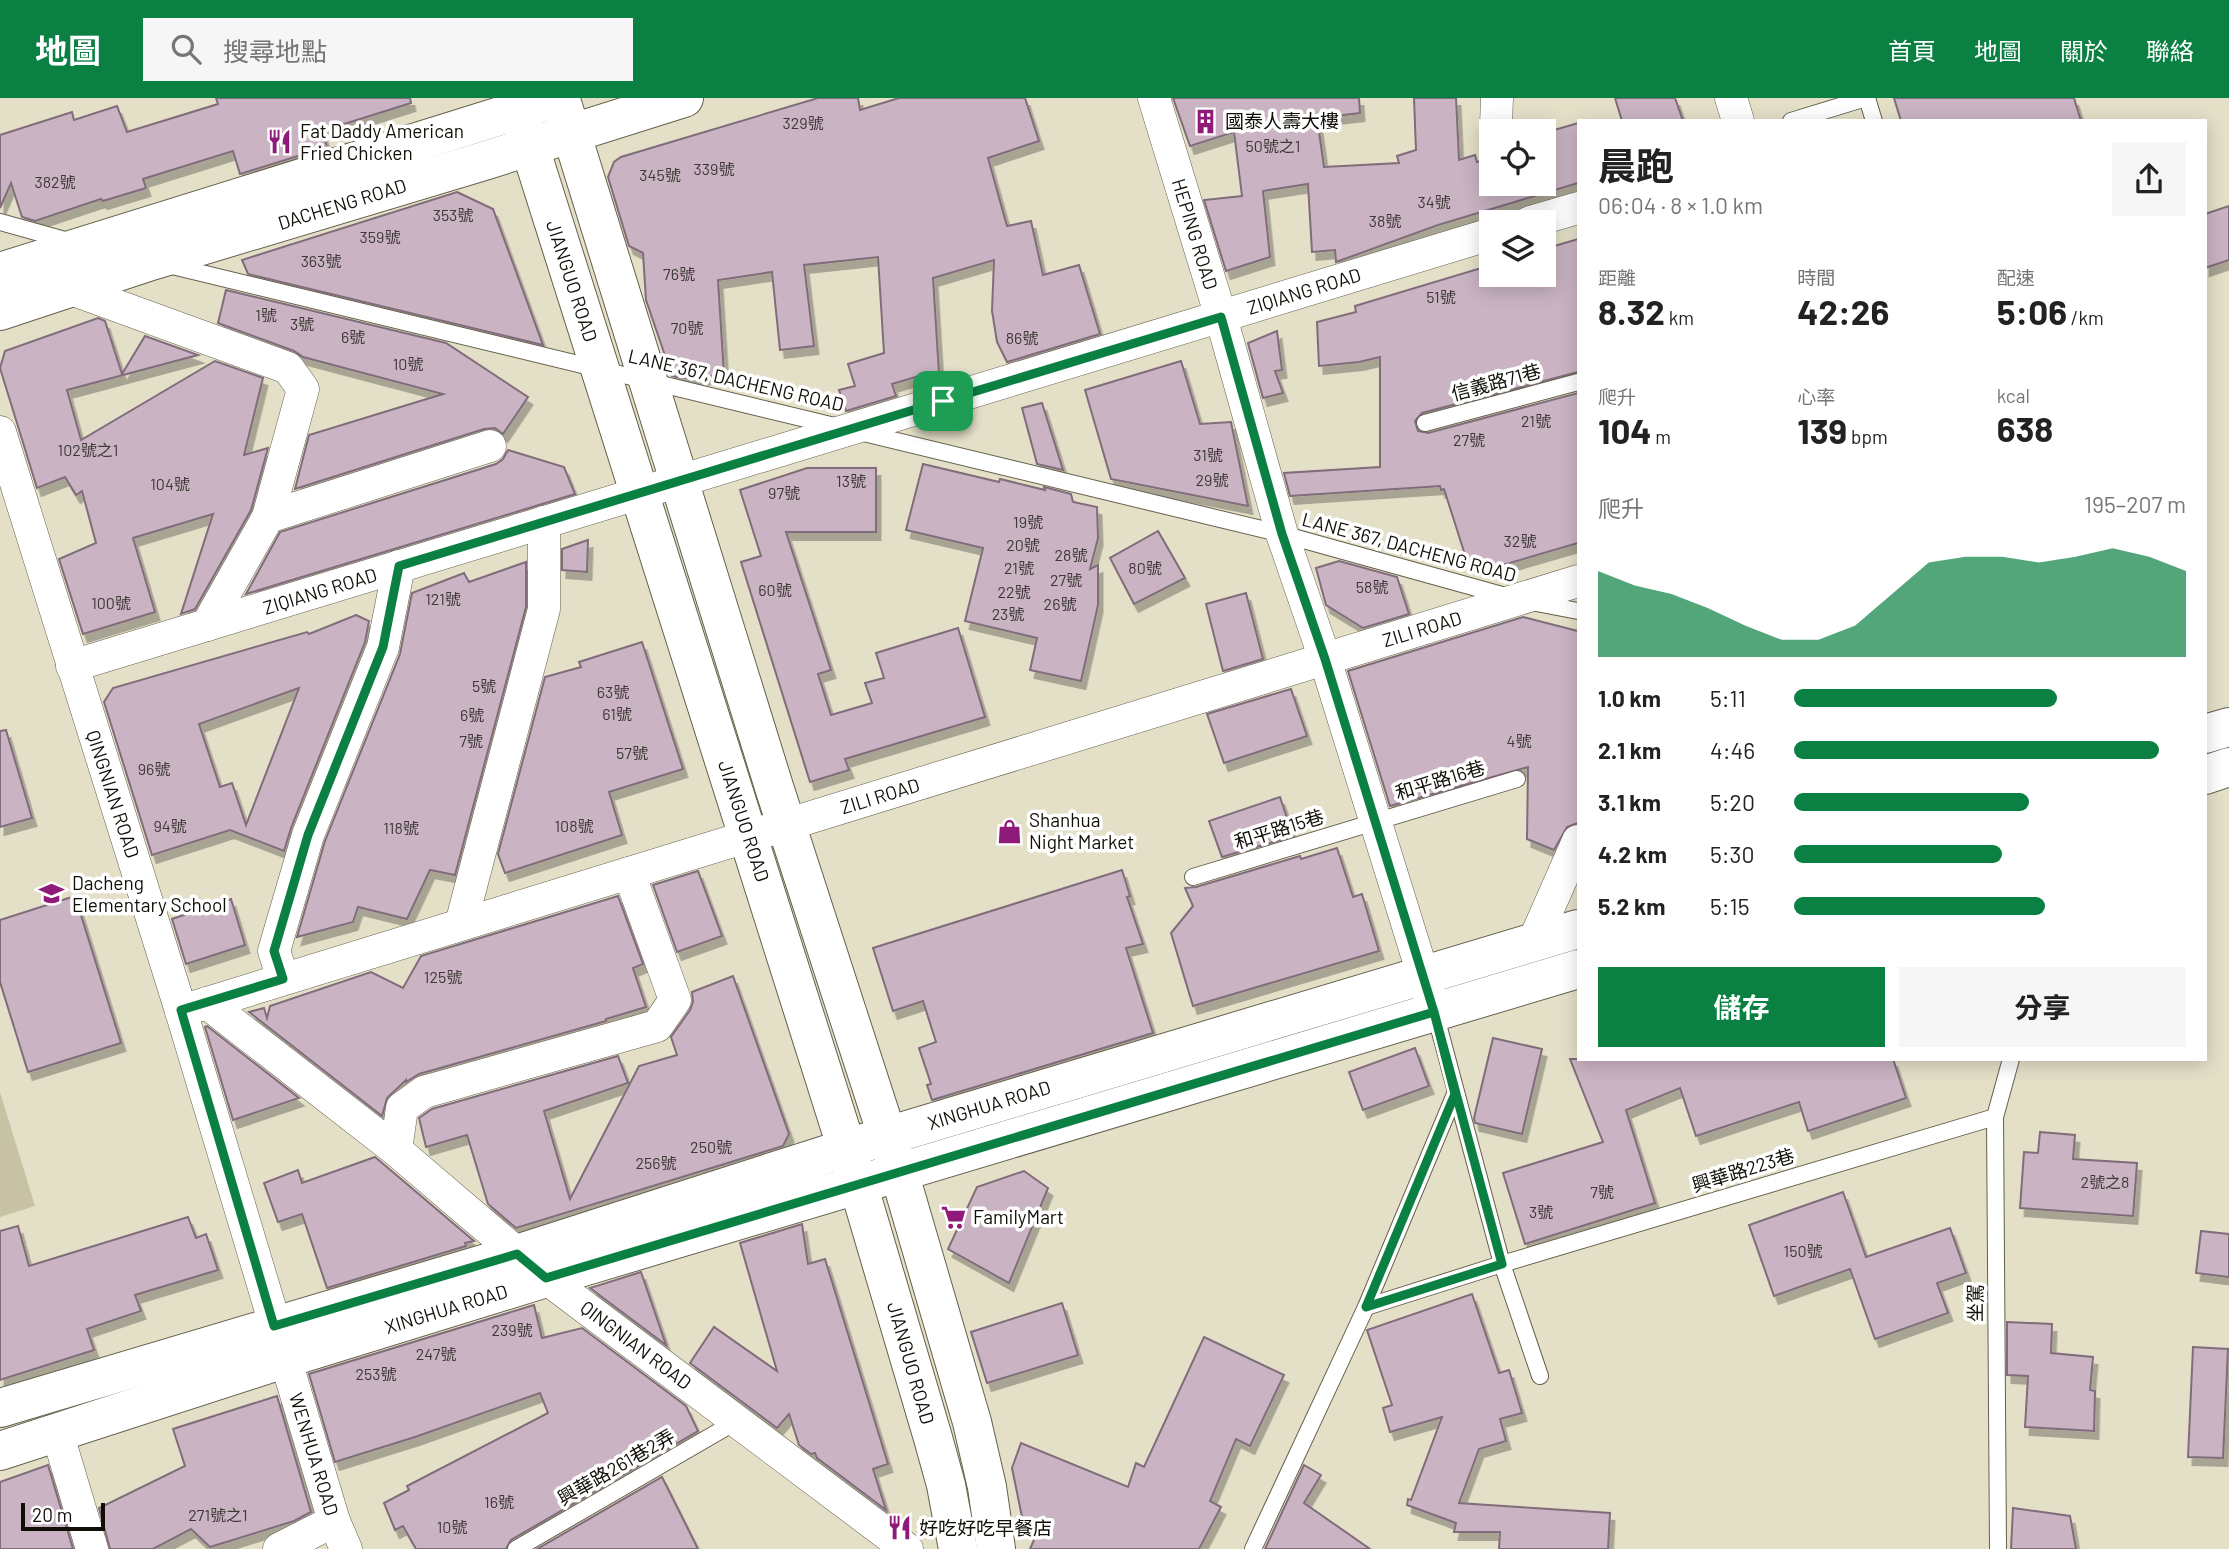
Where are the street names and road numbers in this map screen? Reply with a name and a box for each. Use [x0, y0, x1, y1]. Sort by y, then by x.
street label: DACHENG ROAD [275, 173, 409, 234]
street label: HEPING ROAD [1168, 175, 1223, 292]
street label: JIANGUO ROAD [542, 217, 603, 344]
street label: ZIQIANG ROAD [1244, 262, 1364, 319]
street label: LANE 367, DACHENG ROAD [626, 343, 846, 416]
street label: 信義路71巷 [1449, 359, 1543, 404]
street label: LANE 367, DACHENG ROAD [1300, 507, 1519, 586]
street label: ZIQIANG ROAD [260, 562, 380, 619]
street label: ZILI ROAD [1379, 606, 1464, 651]
street label: QINGNIAN ROAD [82, 727, 145, 861]
street label: 和平路16巷 [1392, 755, 1487, 804]
street label: JIANGUO ROAD [714, 757, 775, 884]
street label: ZILI ROAD [837, 773, 922, 818]
street label: 和平路15巷 [1231, 804, 1326, 853]
street label: XINGHUA ROAD [925, 1075, 1053, 1134]
street label: 興華路223巷 [1689, 1143, 1797, 1196]
street label: XINGHUA ROAD [382, 1279, 510, 1338]
street label: 坐駕 [1963, 1284, 1986, 1322]
street label: QINGNIAN ROAD [576, 1295, 696, 1394]
street label: JIANGUO ROAD [883, 1299, 940, 1427]
street label: WENHUA ROAD [285, 1390, 344, 1518]
street label: 興華路261巷2弄 [553, 1424, 678, 1509]

